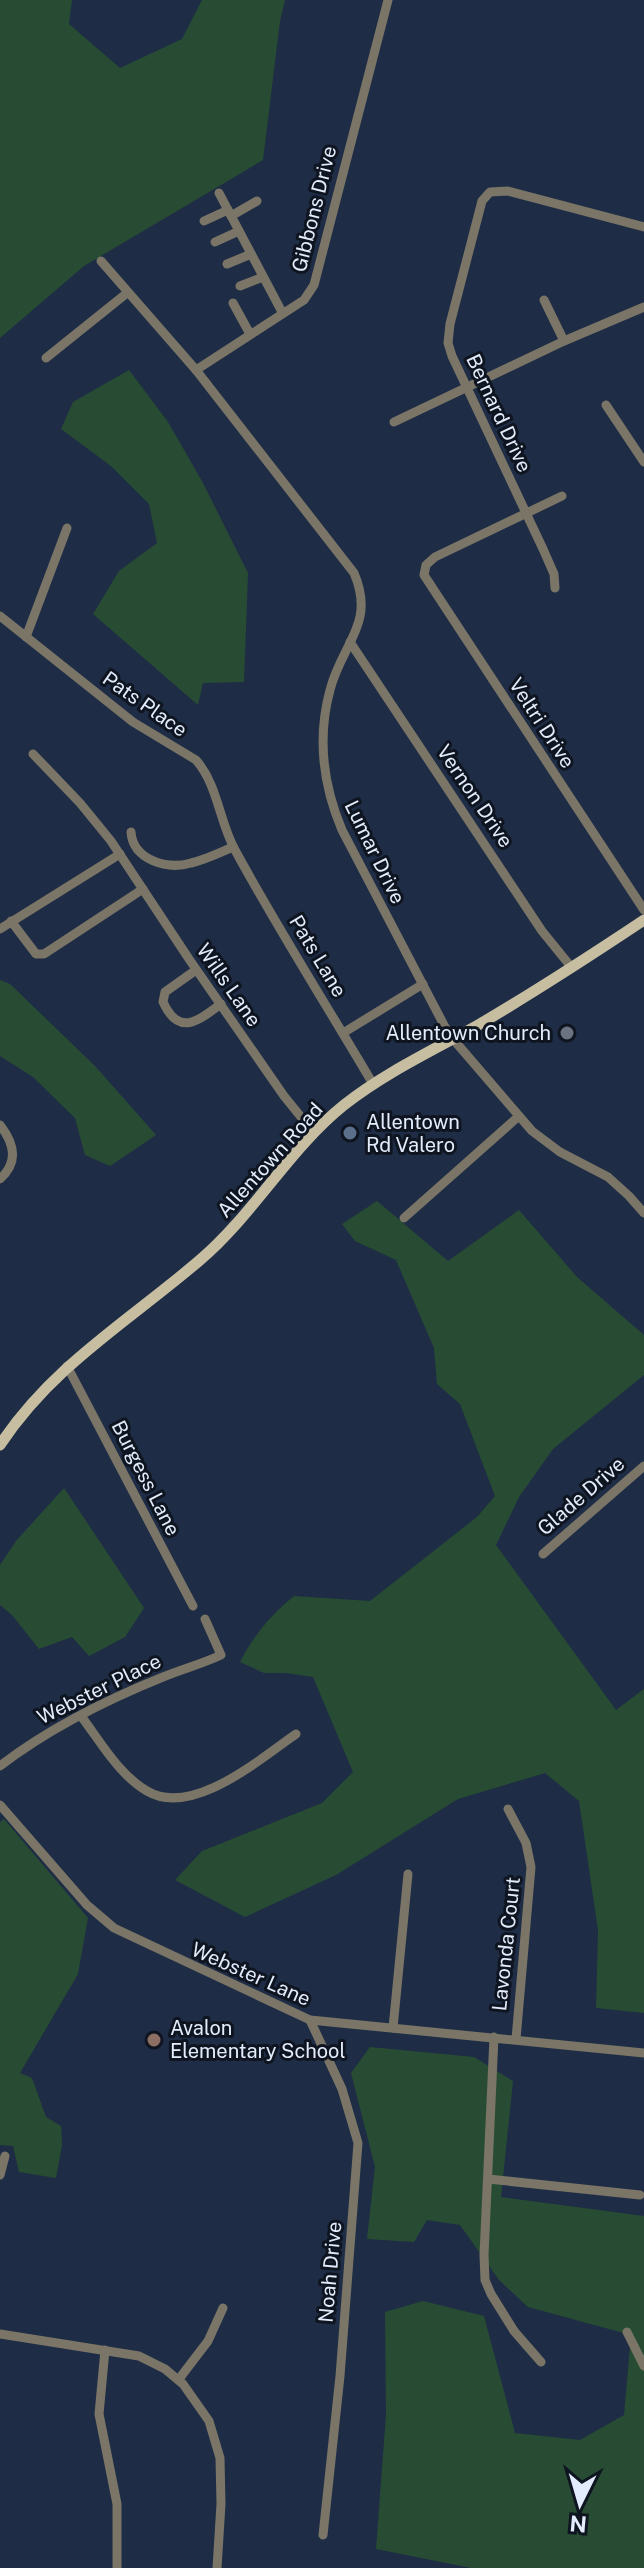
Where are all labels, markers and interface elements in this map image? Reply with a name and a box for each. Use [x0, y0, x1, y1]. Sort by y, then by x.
street label: Gibbons Drive [287, 143, 341, 275]
street label: Bernard Drive [461, 350, 537, 476]
street label: Pats Place [98, 666, 192, 742]
street label: Veltri Drive [504, 674, 580, 772]
street label: Vernon Drive [432, 740, 518, 852]
street label: Lumar Drive [340, 796, 410, 908]
street label: Pats Lane [284, 911, 352, 1001]
street label: Wills Lane [192, 939, 266, 1031]
place label: Allentown Church [385, 1021, 551, 1045]
marker: Allentown Church [558, 1024, 576, 1042]
street label: Allentown Road [212, 1098, 328, 1222]
place label: Allentown Rd Valero [366, 1110, 460, 1157]
marker: Allentown Rd Valero [341, 1124, 359, 1142]
street label: Burgess Lane [107, 1416, 185, 1540]
street label: Glade Drive [533, 1452, 629, 1540]
street label: Webster Place [33, 1649, 165, 1729]
street label: Lavonda Court [487, 1876, 525, 2012]
street label: Webster Lane [188, 1937, 314, 2011]
place label: Avalon Elementary School [170, 2016, 345, 2063]
marker: Avalon Elementary School [145, 2031, 163, 2049]
street label: Noah Drive [314, 2220, 346, 2324]
north arrow [540, 2464, 620, 2544]
text: N [569, 2510, 588, 2538]

